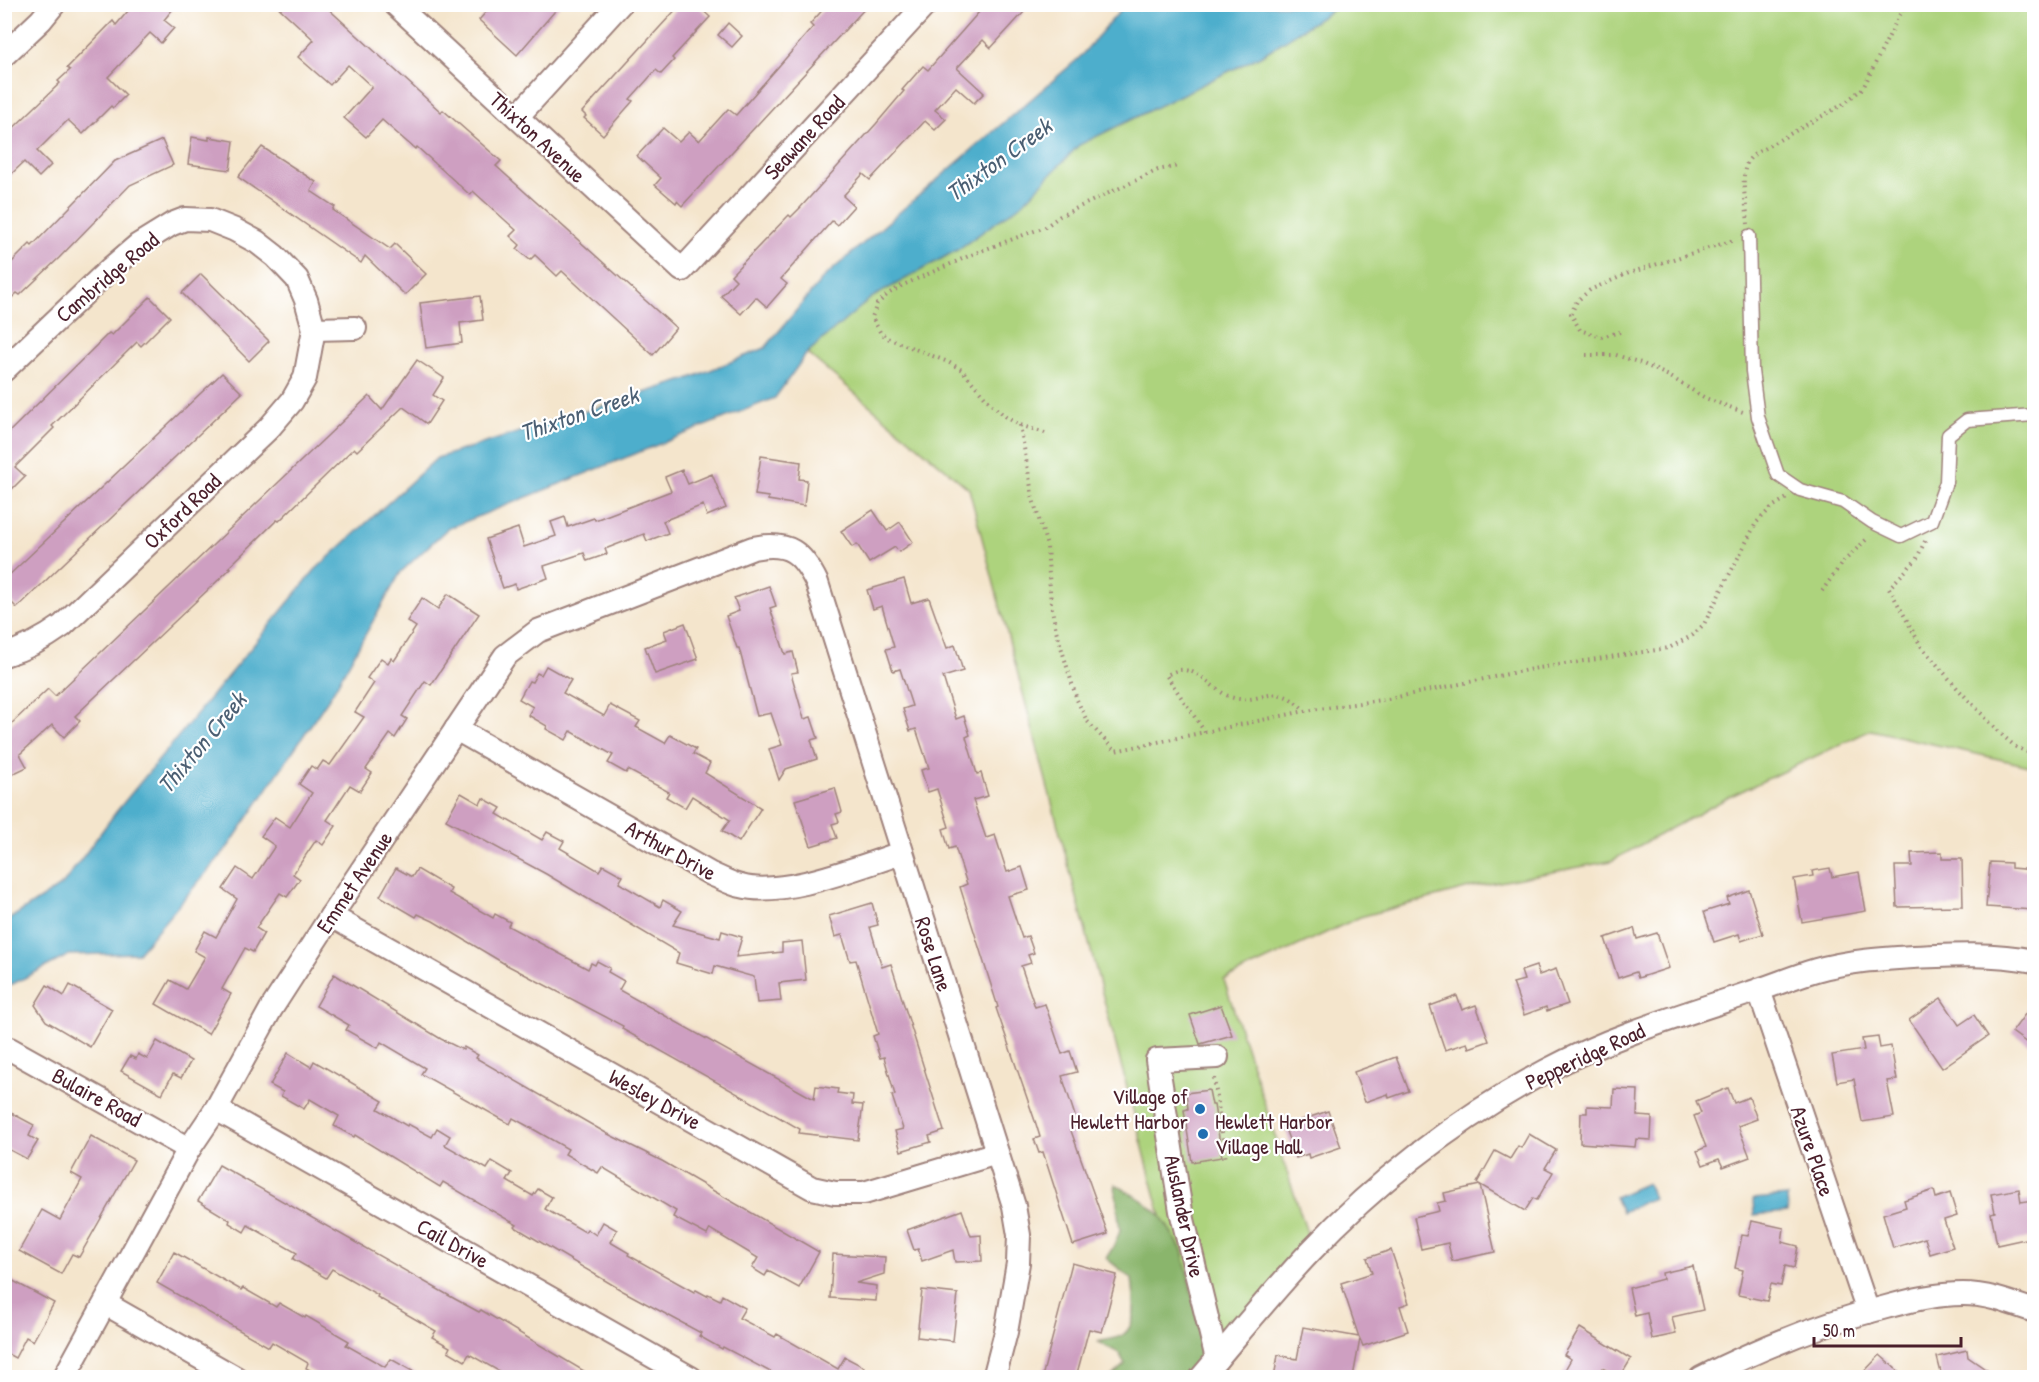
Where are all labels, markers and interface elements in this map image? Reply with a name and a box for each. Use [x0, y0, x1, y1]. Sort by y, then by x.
street label: Thixton Avenue [483, 85, 593, 190]
street label: Seawane Road [757, 88, 851, 186]
water label: Thixton Creek [939, 109, 1059, 208]
street label: Cambridge Road [49, 225, 165, 329]
water label: Thixton Creek [515, 377, 644, 448]
street label: Oxford Road [137, 466, 228, 555]
water label: Thixton Creek [149, 683, 254, 800]
street label: Arthur Drive [620, 813, 722, 887]
street label: Emmet Avenue [309, 825, 399, 939]
street label: Rose Lane [908, 913, 960, 995]
street label: Pepperidge Road [1520, 1015, 1650, 1097]
street label: Bulaire Road [47, 1060, 147, 1134]
street label: Wesley Drive [603, 1061, 707, 1137]
place label: Village of Hewlett Harbor [1070, 1081, 1189, 1136]
marker: Village of Hewlett Harbor [1193, 1102, 1207, 1116]
street label: Azure Place [1784, 1102, 1842, 1200]
place label: Hewlett Harbor Village Hall [1215, 1106, 1333, 1161]
marker: Hewlett Harbor Village Hall [1196, 1127, 1210, 1141]
street label: Auslander Drive [1157, 1152, 1213, 1280]
street label: Cail Drive [412, 1211, 495, 1275]
scale bar [1814, 1310, 1961, 1348]
text: 50 m [1823, 1318, 1855, 1343]

